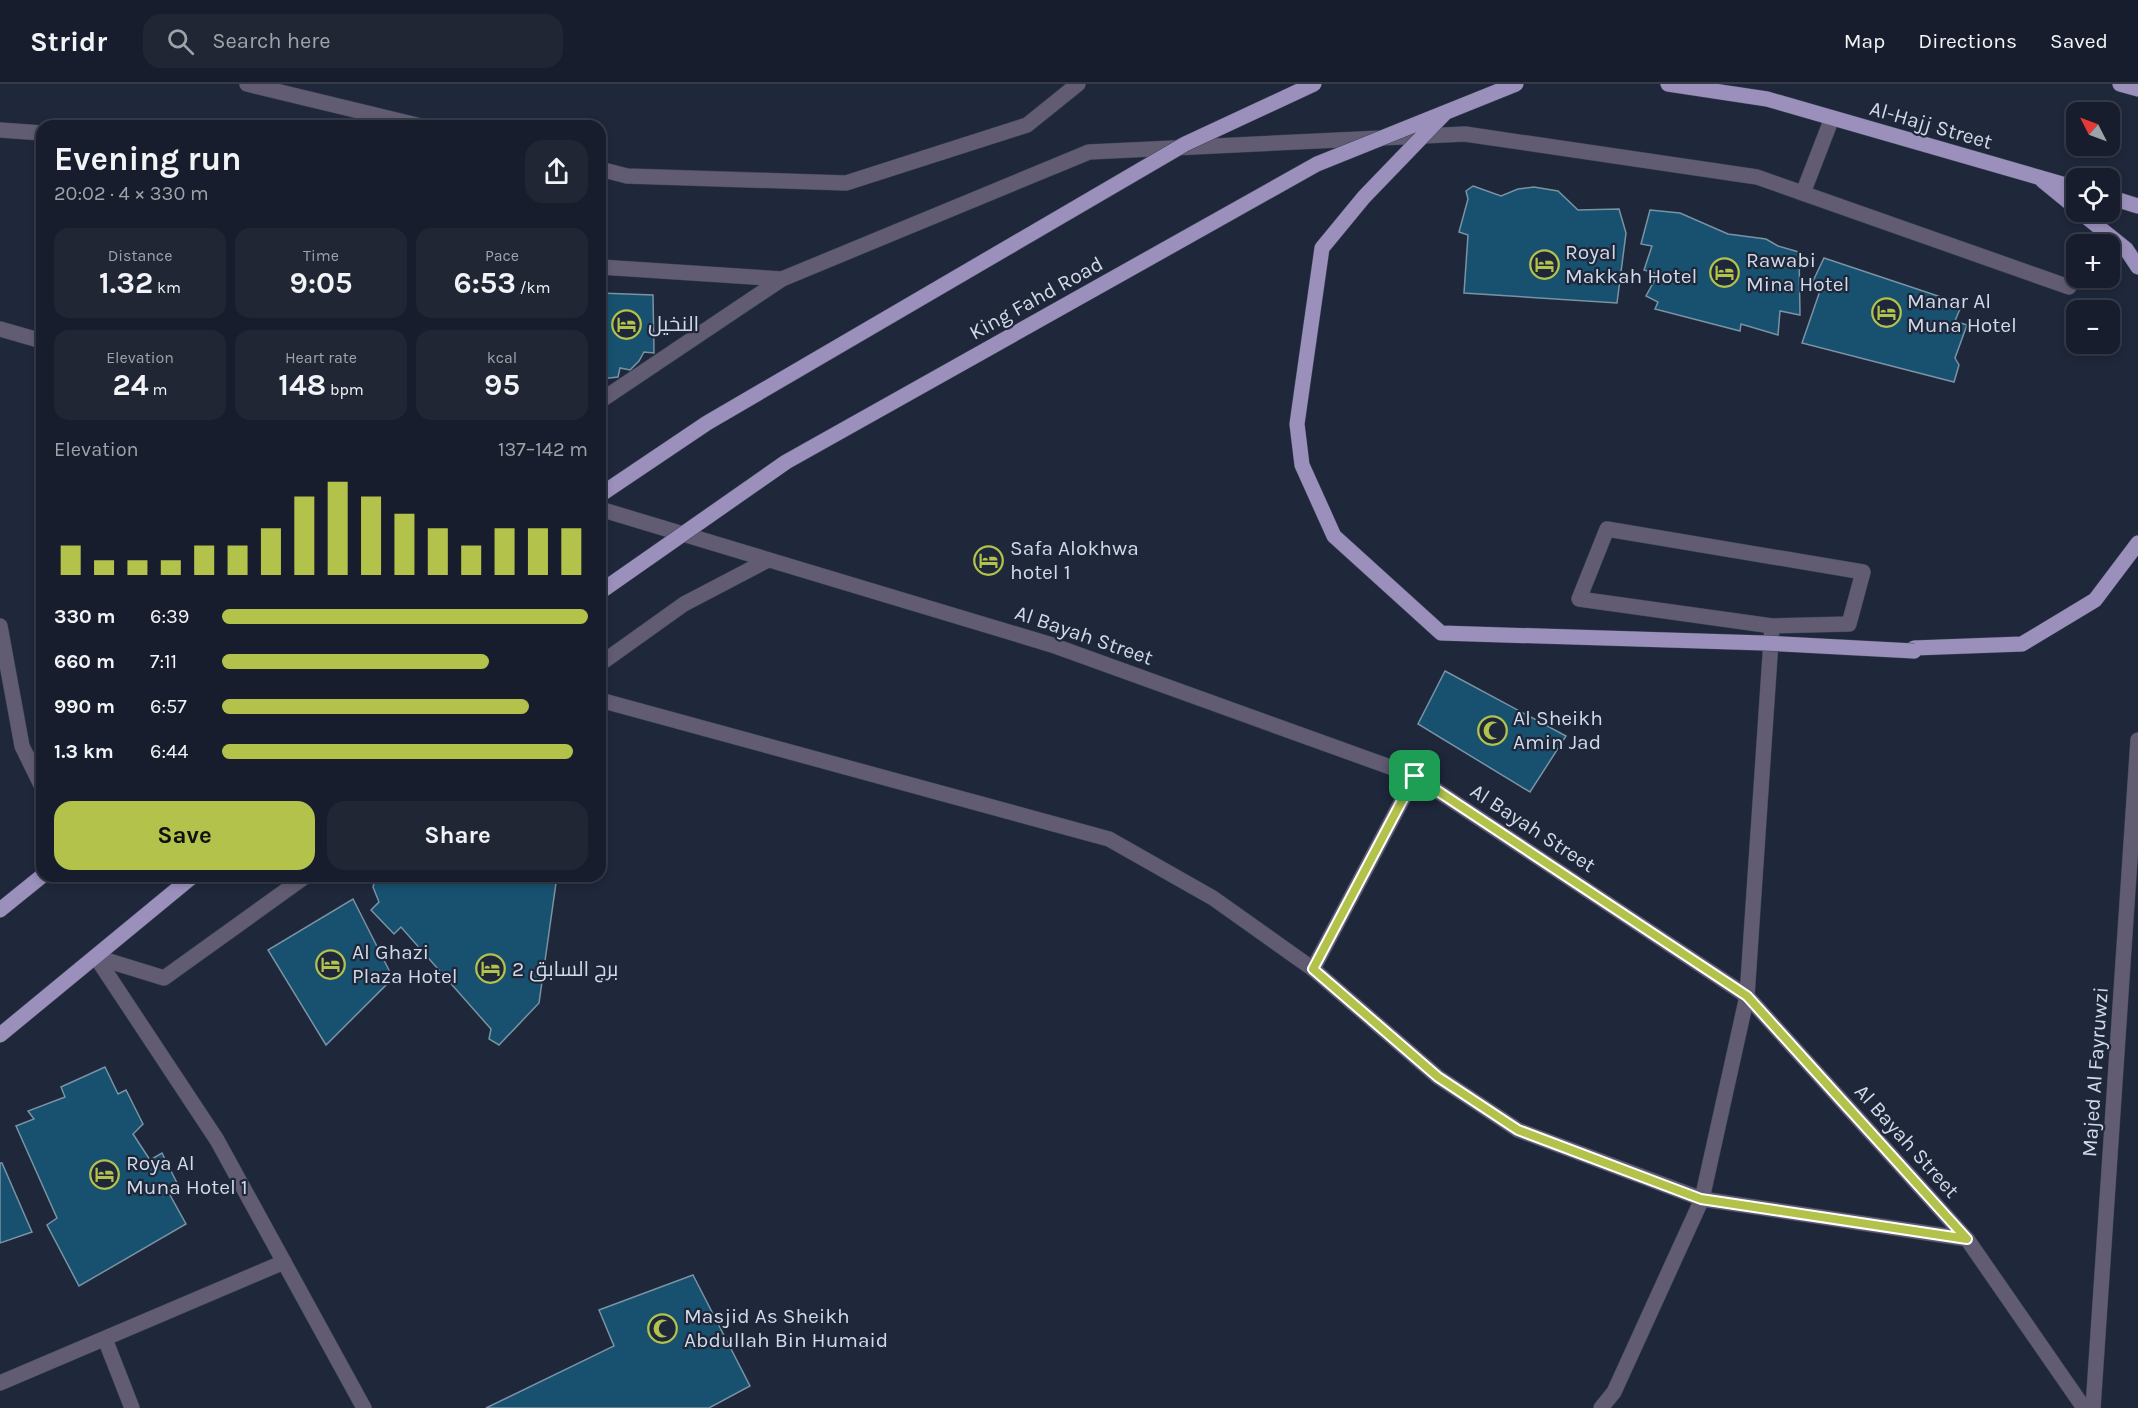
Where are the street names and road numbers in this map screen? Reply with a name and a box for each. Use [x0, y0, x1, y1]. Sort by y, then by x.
street label: Al-Hajj Street [1867, 96, 1995, 154]
street label: King Fahd Road [965, 251, 1107, 345]
street label: Al Bayah Street [1012, 600, 1156, 670]
street label: Al Bayah Street [1466, 779, 1600, 877]
street label: Majed Al Fayruwzi [2077, 986, 2113, 1158]
street label: Al Bayah Street [1850, 1079, 1964, 1203]

